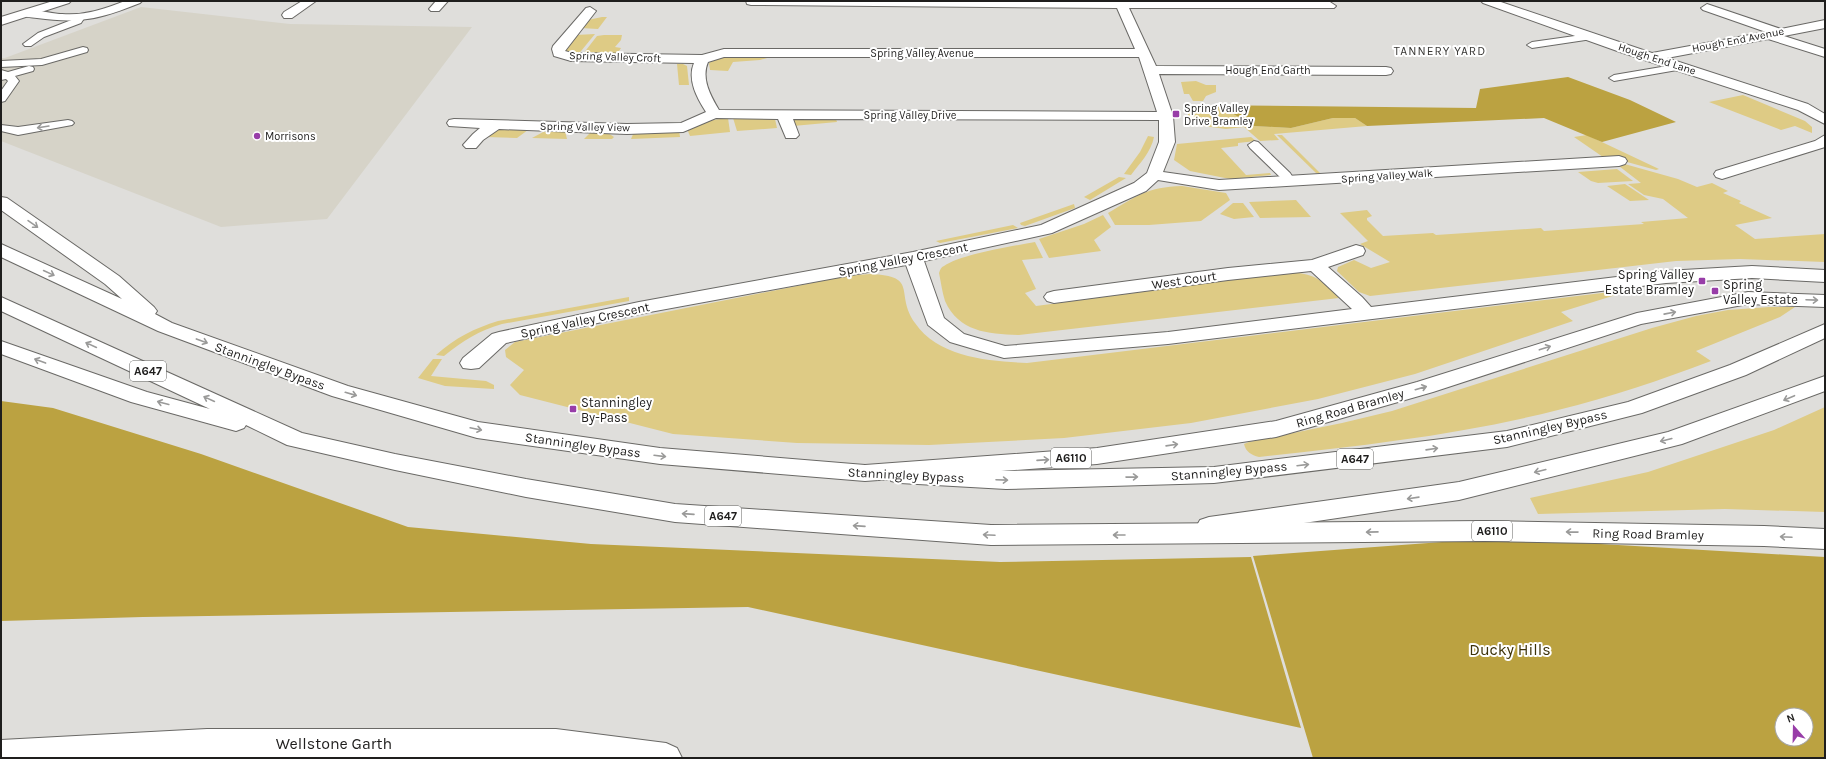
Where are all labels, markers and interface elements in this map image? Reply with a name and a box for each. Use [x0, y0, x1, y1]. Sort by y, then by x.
street label: Hough End Avenue [1691, 25, 1786, 55]
street label: Hough End Lane [1617, 40, 1698, 78]
district label: TANNERY YARD [1394, 44, 1486, 58]
street label: Spring Valley Avenue [870, 47, 974, 60]
street label: Spring Valley Croft [569, 49, 661, 65]
street label: Hough End Garth [1225, 64, 1311, 77]
place label: Spring Valley Drive Bramley [1184, 102, 1253, 128]
street label: Spring Valley Drive [864, 109, 957, 122]
marker: Spring Valley Drive Bramley [1171, 109, 1181, 119]
street label: Spring Valley View [540, 120, 630, 134]
one-way arrow [37, 123, 50, 131]
place label: Morrisons [265, 130, 316, 143]
marker: Morrisons [252, 131, 262, 141]
street label: Spring Valley Walk [1341, 166, 1433, 186]
one-way arrow [27, 220, 38, 229]
street label: Spring Valley Crescent [837, 239, 969, 279]
place label: Spring Valley Estate Bramley [1605, 267, 1694, 297]
street label: West Court [1151, 268, 1217, 292]
one-way arrow [43, 270, 55, 277]
marker: Spring Valley Estate Bramley [1697, 276, 1707, 286]
place label: Spring Valley Estate [1723, 277, 1798, 307]
marker: Spring Valley Estate [1710, 286, 1720, 296]
one-way arrow [1805, 296, 1818, 304]
street label: Spring Valley Crescent [519, 299, 651, 341]
one-way arrow [1663, 308, 1676, 316]
one-way arrow [195, 337, 207, 345]
street label: Stanningley Bypass [213, 339, 328, 393]
one-way arrow [85, 340, 97, 348]
one-way arrow [1539, 344, 1551, 352]
one-way arrow [34, 357, 46, 365]
road number: A647 [130, 361, 166, 381]
one-way arrow [1414, 384, 1427, 391]
street label: Ring Road Bramley [1294, 385, 1406, 431]
one-way arrow [344, 391, 357, 398]
one-way arrow [203, 395, 215, 402]
place label: Stanningley By-Pass [581, 395, 652, 425]
one-way arrow [1784, 395, 1796, 402]
one-way arrow [156, 399, 169, 407]
marker: Stanningley By-Pass [568, 404, 578, 414]
street label: Stanningley Bypass [1491, 407, 1609, 447]
one-way arrow [469, 426, 482, 434]
street label: Stanningley Bypass [524, 429, 642, 461]
one-way arrow [1660, 437, 1673, 444]
one-way arrow [1165, 441, 1178, 449]
one-way arrow [1425, 445, 1438, 453]
road number: A6110 [1051, 448, 1091, 468]
road number: A647 [1337, 449, 1373, 469]
one-way arrow [653, 452, 666, 460]
one-way arrow [1036, 456, 1049, 463]
street label: Stanningley Bypass [1170, 458, 1288, 484]
one-way arrow [1296, 461, 1309, 468]
street label: Stanningley Bypass [847, 464, 965, 486]
one-way arrow [1534, 468, 1547, 476]
one-way arrow [1125, 473, 1138, 481]
one-way arrow [995, 476, 1008, 483]
one-way arrow [1407, 494, 1420, 502]
road number: A647 [705, 506, 741, 526]
one-way arrow [682, 510, 695, 518]
road number: A6110 [1472, 521, 1512, 541]
one-way arrow [853, 522, 866, 529]
street label: Ring Road Bramley [1592, 526, 1704, 542]
one-way arrow [1366, 528, 1379, 536]
one-way arrow [1566, 529, 1579, 536]
one-way arrow [983, 531, 996, 538]
one-way arrow [1113, 531, 1126, 539]
one-way arrow [1780, 533, 1793, 540]
park label: Ducky Hills [1469, 640, 1551, 659]
north arrow [1774, 707, 1814, 747]
text: N [1785, 711, 1797, 726]
street label: Wellstone Garth [276, 734, 392, 753]

